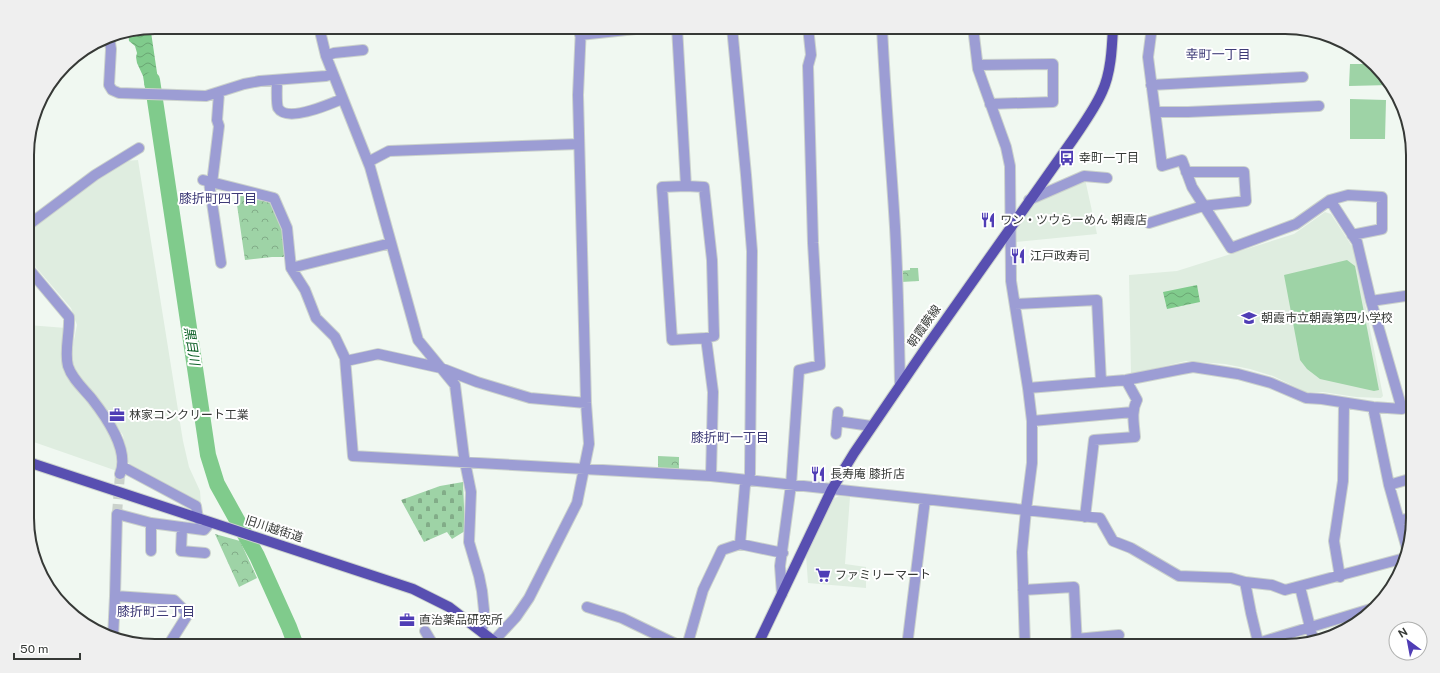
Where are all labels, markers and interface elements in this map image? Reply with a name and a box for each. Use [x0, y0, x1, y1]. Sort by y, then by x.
district label: 幸町一丁目 [1185, 47, 1251, 62]
bus stop icon: 幸町一丁目 [1058, 149, 1076, 167]
place label: 幸町一丁目 [1079, 151, 1139, 165]
district label: 膝折町四丁目 [179, 191, 257, 206]
restaurant icon: ワン・ツウらーめん 朝霞店 [979, 211, 997, 229]
place label: ワン・ツウらーめん 朝霞店 [1000, 213, 1147, 227]
restaurant icon: 江戸政寿司 [1009, 247, 1027, 265]
place label: 江戸政寿司 [1030, 249, 1090, 263]
street label: 朝霞蕨線 [904, 302, 944, 350]
school or university icon: 朝霞市立朝霞第四小学校 [1240, 309, 1258, 327]
place label: 朝霞市立朝霞第四小学校 [1261, 311, 1393, 325]
water label: 黒目川 [182, 326, 203, 368]
office icon: 林家コンクリート工業 [108, 406, 126, 424]
place label: 林家コンクリート工業 [129, 408, 249, 422]
district label: 膝折町一丁目 [691, 430, 769, 445]
restaurant icon: 長寿庵 膝折店 [809, 465, 827, 483]
place label: 長寿庵 膝折店 [830, 467, 905, 481]
street label: 旧川越街道 [243, 513, 305, 545]
supermarket icon: ファミリーマート [814, 566, 832, 584]
place label: ファミリーマート [835, 568, 931, 582]
district label: 膝折町三丁目 [117, 604, 195, 619]
office icon: 直治薬品研究所 [398, 611, 416, 629]
place label: 直治薬品研究所 [419, 613, 503, 627]
north arrow [1388, 621, 1428, 661]
text: N [1396, 625, 1410, 640]
scale bar [14, 635, 80, 661]
text: 50 m [20, 642, 48, 656]

